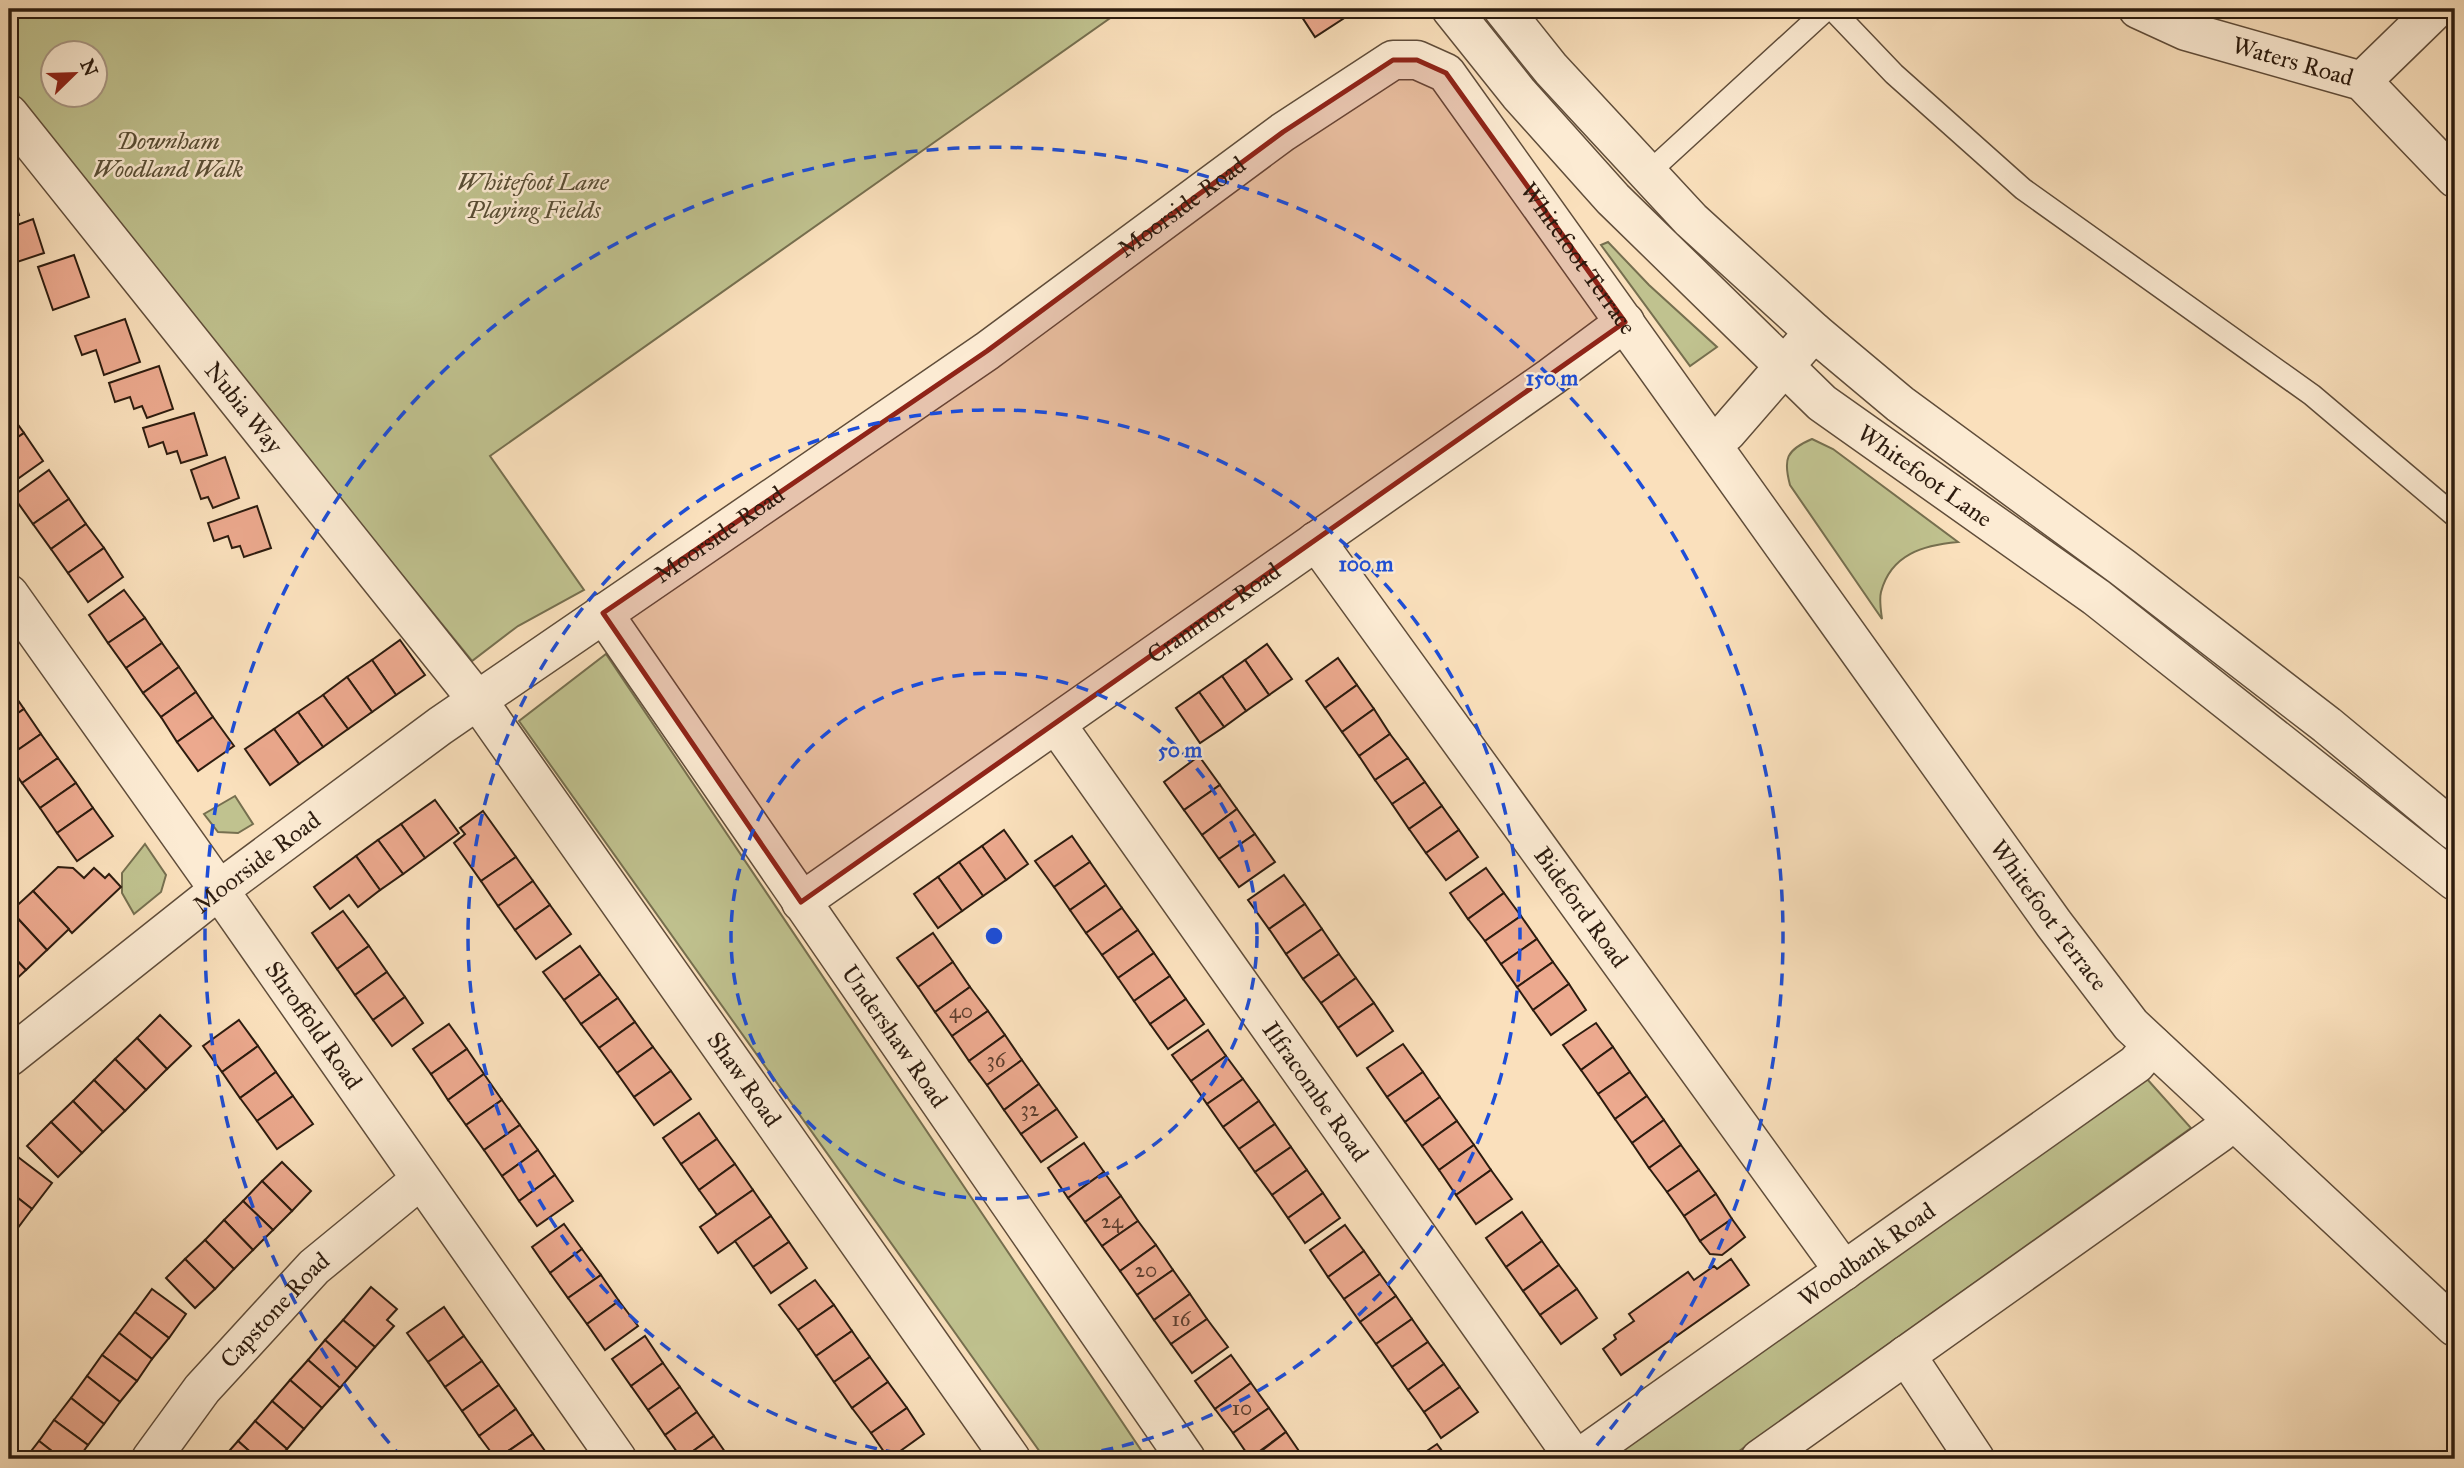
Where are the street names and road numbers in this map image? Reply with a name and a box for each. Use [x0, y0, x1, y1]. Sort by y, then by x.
street label: Waters Road [2229, 30, 2357, 93]
street label: Moorside Road [1112, 150, 1252, 264]
street label: Whitefoot Terrace [1514, 176, 1643, 340]
street label: Nubia Way [198, 356, 290, 460]
street label: Whitefoot Lane [1852, 418, 1998, 534]
street label: Moorside Road [648, 479, 790, 590]
street label: Cranmore Road [1141, 556, 1286, 670]
street label: Moorside Road [187, 805, 326, 920]
street label: Whitefoot Terrace [1984, 834, 2114, 997]
street label: Bideford Road [1527, 841, 1635, 973]
street label: Shroffold Road [258, 955, 369, 1095]
street label: Undershaw Road [835, 959, 954, 1113]
street label: Ilfracombe Road [1256, 1016, 1375, 1167]
street label: Shaw Road [700, 1026, 788, 1133]
street label: Woodbank Road [1793, 1196, 1941, 1313]
street label: Capstone Road [214, 1246, 335, 1374]

